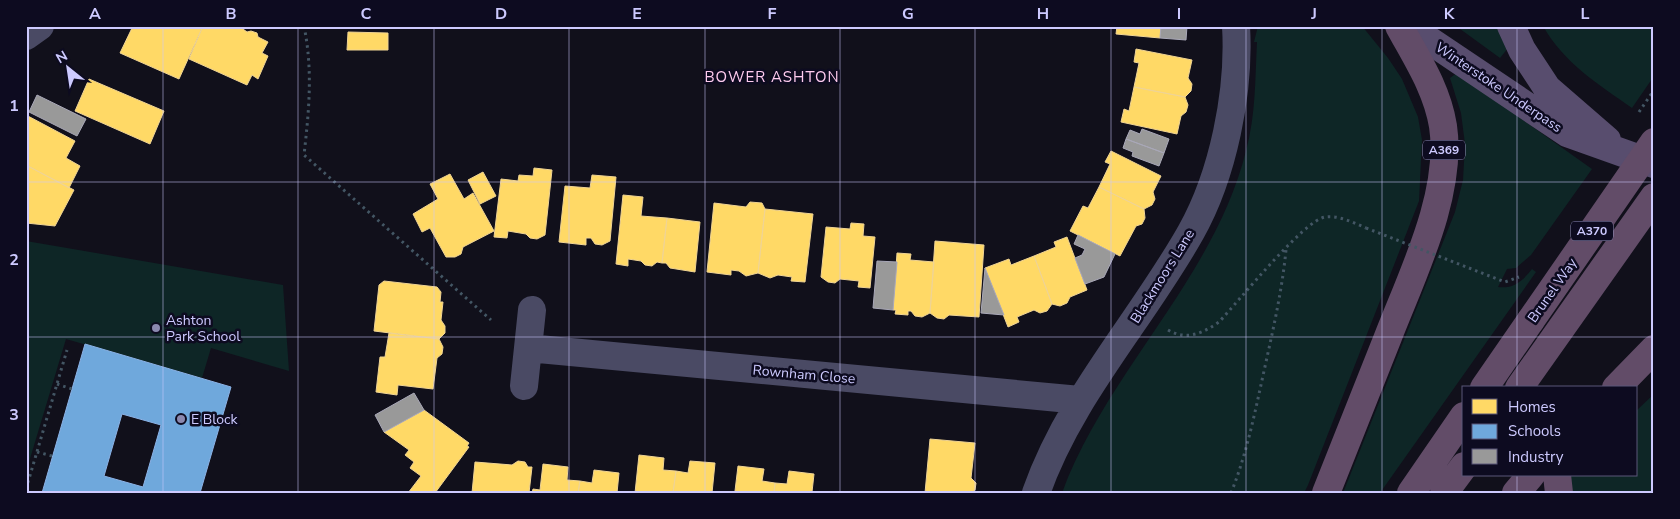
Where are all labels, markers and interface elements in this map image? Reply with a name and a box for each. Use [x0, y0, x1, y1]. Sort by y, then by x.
text: A [89, 3, 101, 25]
text: B [225, 3, 237, 25]
text: C [361, 3, 372, 25]
text: D [495, 3, 507, 25]
text: E [632, 3, 642, 25]
text: F [768, 3, 777, 25]
text: G [902, 3, 914, 25]
text: H [1037, 3, 1049, 25]
text: I [1177, 3, 1181, 25]
text: J [1310, 3, 1317, 25]
text: K [1444, 3, 1456, 25]
text: L [1581, 3, 1590, 25]
street label: Winterstoke Underpass [1432, 38, 1566, 137]
north arrow [42, 42, 92, 92]
text: N [52, 46, 71, 68]
district label: BOWER ASHTON [704, 67, 840, 87]
text: 1 [9, 95, 19, 117]
road number: A369 [1423, 140, 1465, 160]
road number: A370 [1571, 222, 1613, 240]
street label: Blackmoors Lane [1126, 226, 1199, 327]
text: 2 [9, 249, 19, 271]
street label: Brunel Way [1523, 254, 1582, 326]
place label: Ashton Park School [166, 311, 241, 346]
marker: Ashton Park School [150, 322, 162, 334]
street label: Rownham Close [752, 361, 856, 388]
legend [1462, 386, 1638, 476]
text: Homes [1508, 397, 1556, 417]
text: 3 [9, 404, 19, 426]
place label: E Block [191, 410, 239, 429]
marker: E Block [175, 413, 187, 425]
text: Schools [1508, 421, 1561, 441]
text: Industry [1508, 447, 1564, 467]

